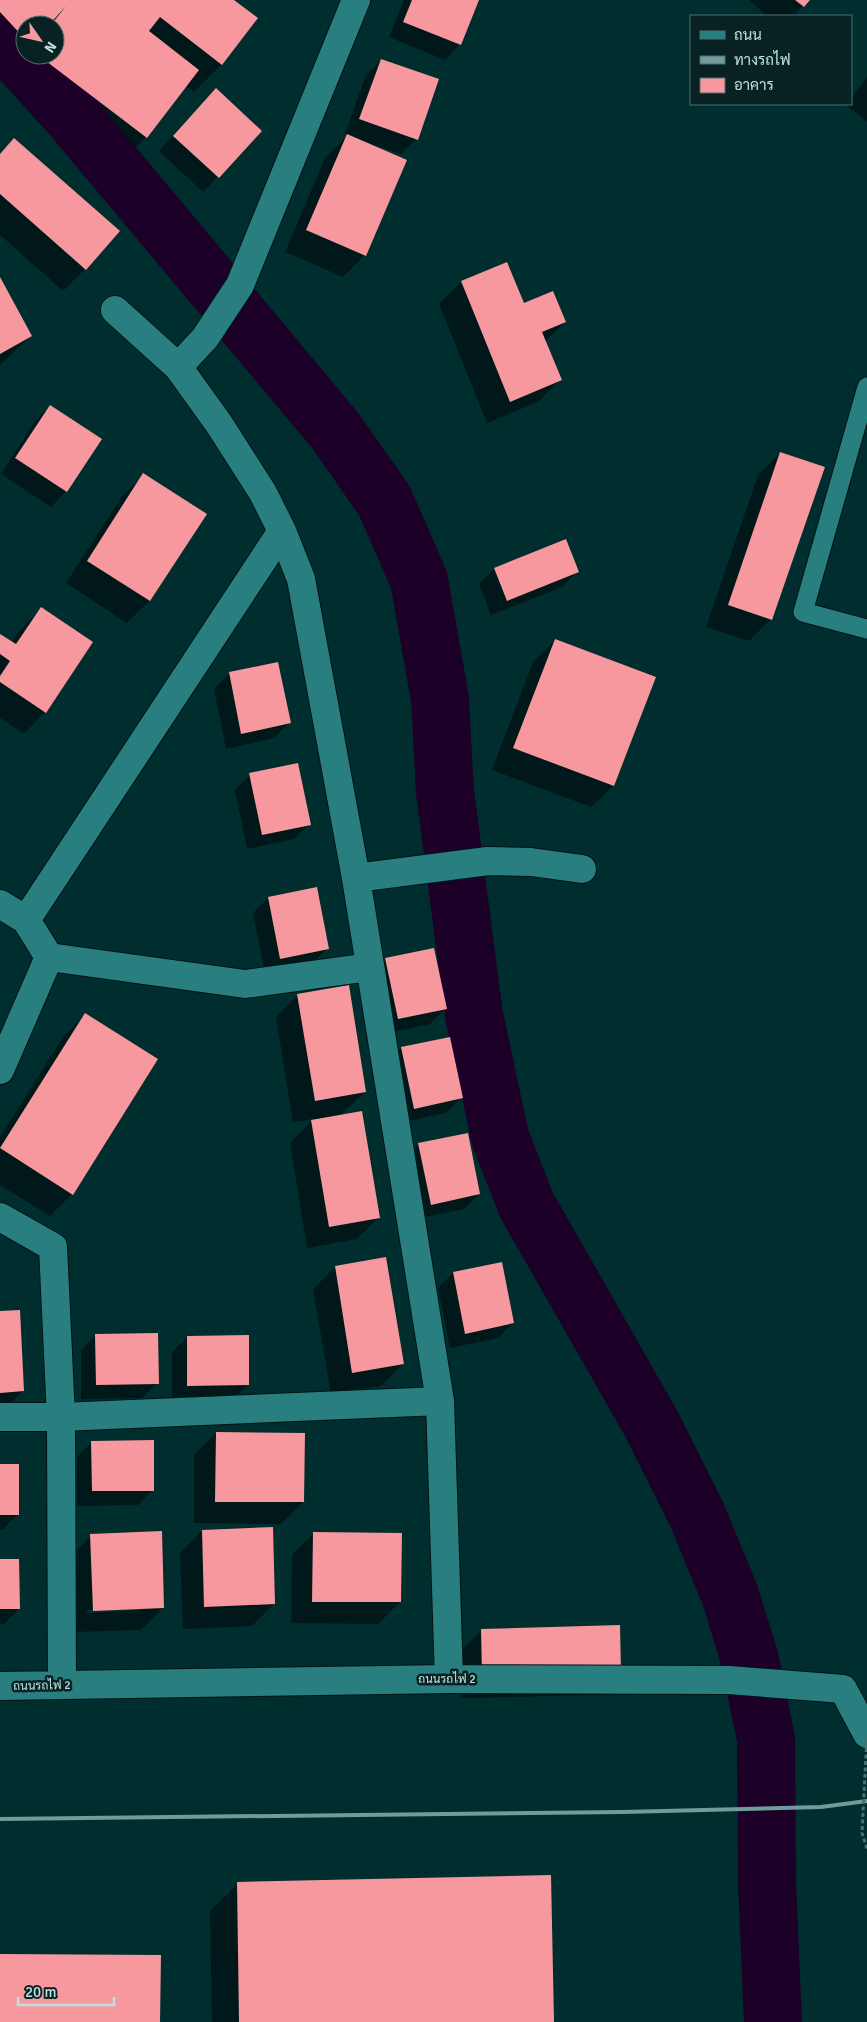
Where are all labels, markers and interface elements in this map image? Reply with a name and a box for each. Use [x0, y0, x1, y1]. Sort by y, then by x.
north arrow [15, 15, 65, 65]
legend [690, 15, 852, 105]
text: ถนน [734, 26, 762, 44]
text: N [41, 38, 60, 56]
text: ทางรถไฟ [734, 50, 791, 69]
text: อาคาร [734, 76, 774, 94]
street label: ถนนรถไฟ 2 [418, 1671, 476, 1687]
street label: ถนนรถไฟ 2 [13, 1677, 71, 1694]
scale bar [18, 1974, 114, 2006]
text: 20 m [25, 1983, 56, 2001]

